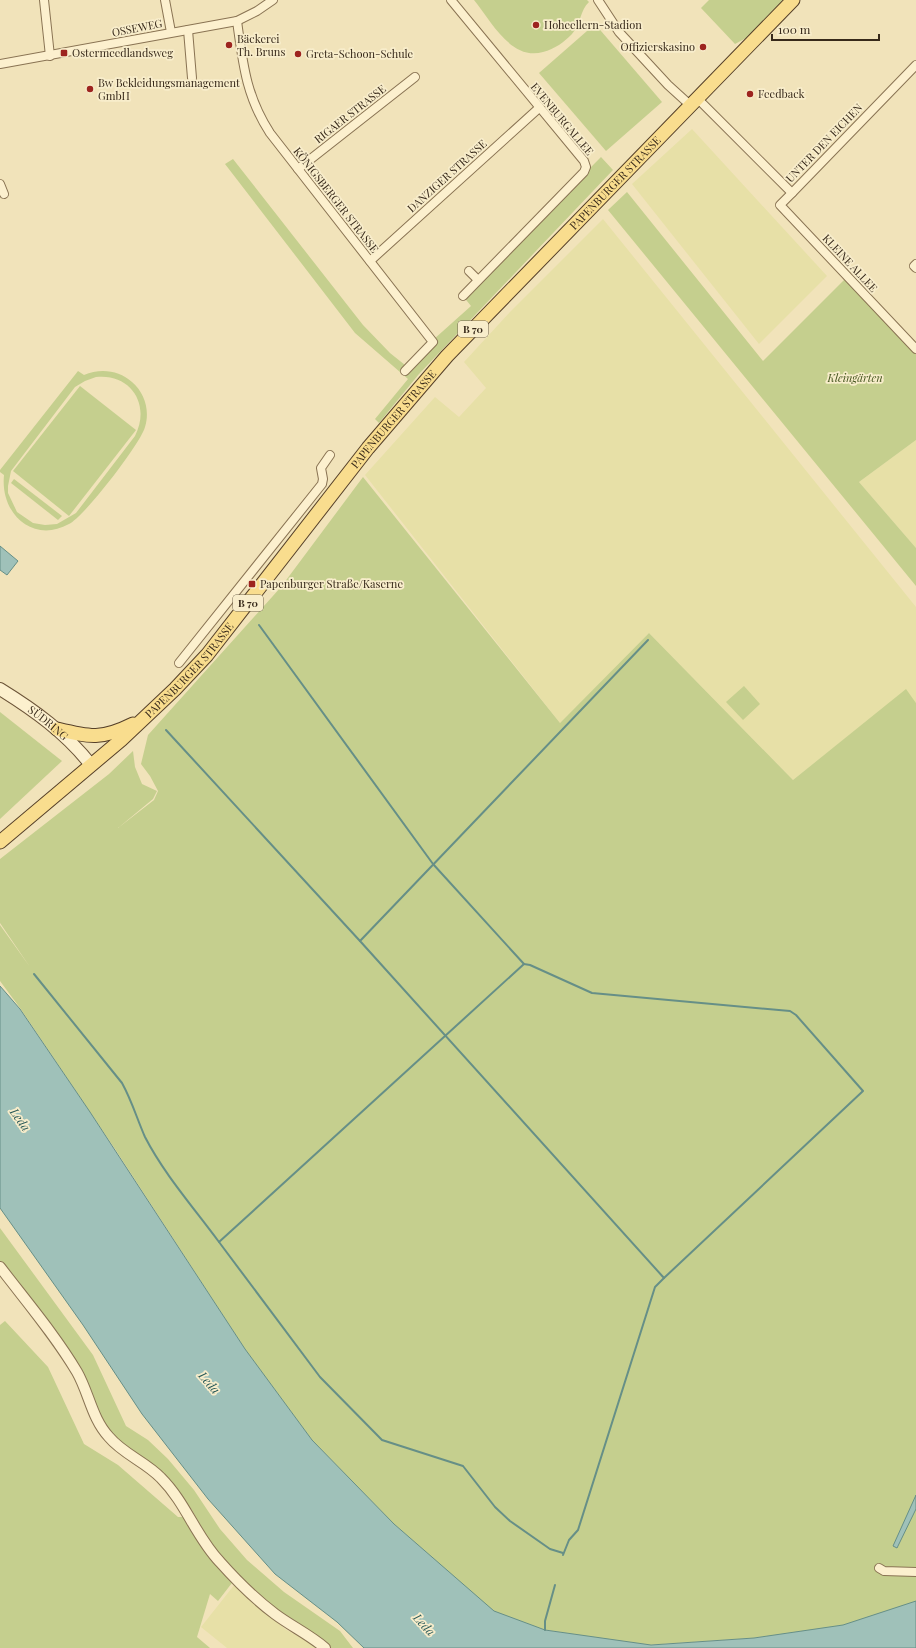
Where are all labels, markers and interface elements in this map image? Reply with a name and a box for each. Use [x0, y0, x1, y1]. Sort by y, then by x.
street label: OSSEWEG [110, 15, 164, 40]
scale bar [772, 16, 879, 42]
place label: Hoheellern-Stadion [544, 17, 642, 32]
marker: Hoheellern-Stadion [531, 20, 541, 30]
text: 100 m [778, 21, 811, 37]
place label: Bäckerei Th. Bruns [237, 31, 285, 59]
place label: Offizierskasino [621, 39, 695, 54]
marker: Bäckerei Th. Bruns [224, 40, 234, 50]
marker: Offizierskasino [698, 42, 708, 52]
place label: Ostermeedlandsweg [72, 45, 173, 60]
place label: Greta-Schoon-Schule [306, 46, 414, 61]
marker: Ostermeedlandsweg [59, 48, 69, 58]
marker: Greta-Schoon-Schule [293, 49, 303, 59]
place label: Bw Bekleidungsmanagement GmbH [98, 75, 240, 103]
street label: EVENBURGALLEE [528, 79, 597, 158]
street label: RIGAER STRASSE [311, 81, 389, 146]
marker: Bw Bekleidungsmanagement GmbH [85, 84, 95, 94]
place label: Feedback [758, 86, 805, 101]
marker: Feedback [745, 89, 755, 99]
street label: UNTER DEN EICHEN [782, 100, 865, 185]
street label: PAPENBURGER STRASSE [566, 132, 664, 233]
street label: DANZIGER STRASSE [404, 136, 490, 215]
street label: KÖNIGSBERGER STRASSE [290, 144, 382, 256]
street label: KLEINE ALLEE [820, 230, 881, 295]
road number: B 70 [458, 321, 488, 337]
street label: PAPENBURGER STRASSE [347, 366, 439, 471]
park label: Kleingärten [826, 370, 883, 385]
place label: Papenburger Straße/Kaserne [260, 576, 403, 591]
marker: Papenburger Straße/Kaserne [247, 579, 257, 589]
road number: B 70 [233, 595, 263, 611]
street label: PAPENBURGER STRASSE [141, 619, 237, 721]
street label: SÜDRING [25, 702, 72, 743]
water label: Leda [7, 1104, 35, 1134]
water label: Leda [195, 1367, 224, 1397]
water label: Leda [410, 1609, 439, 1639]

